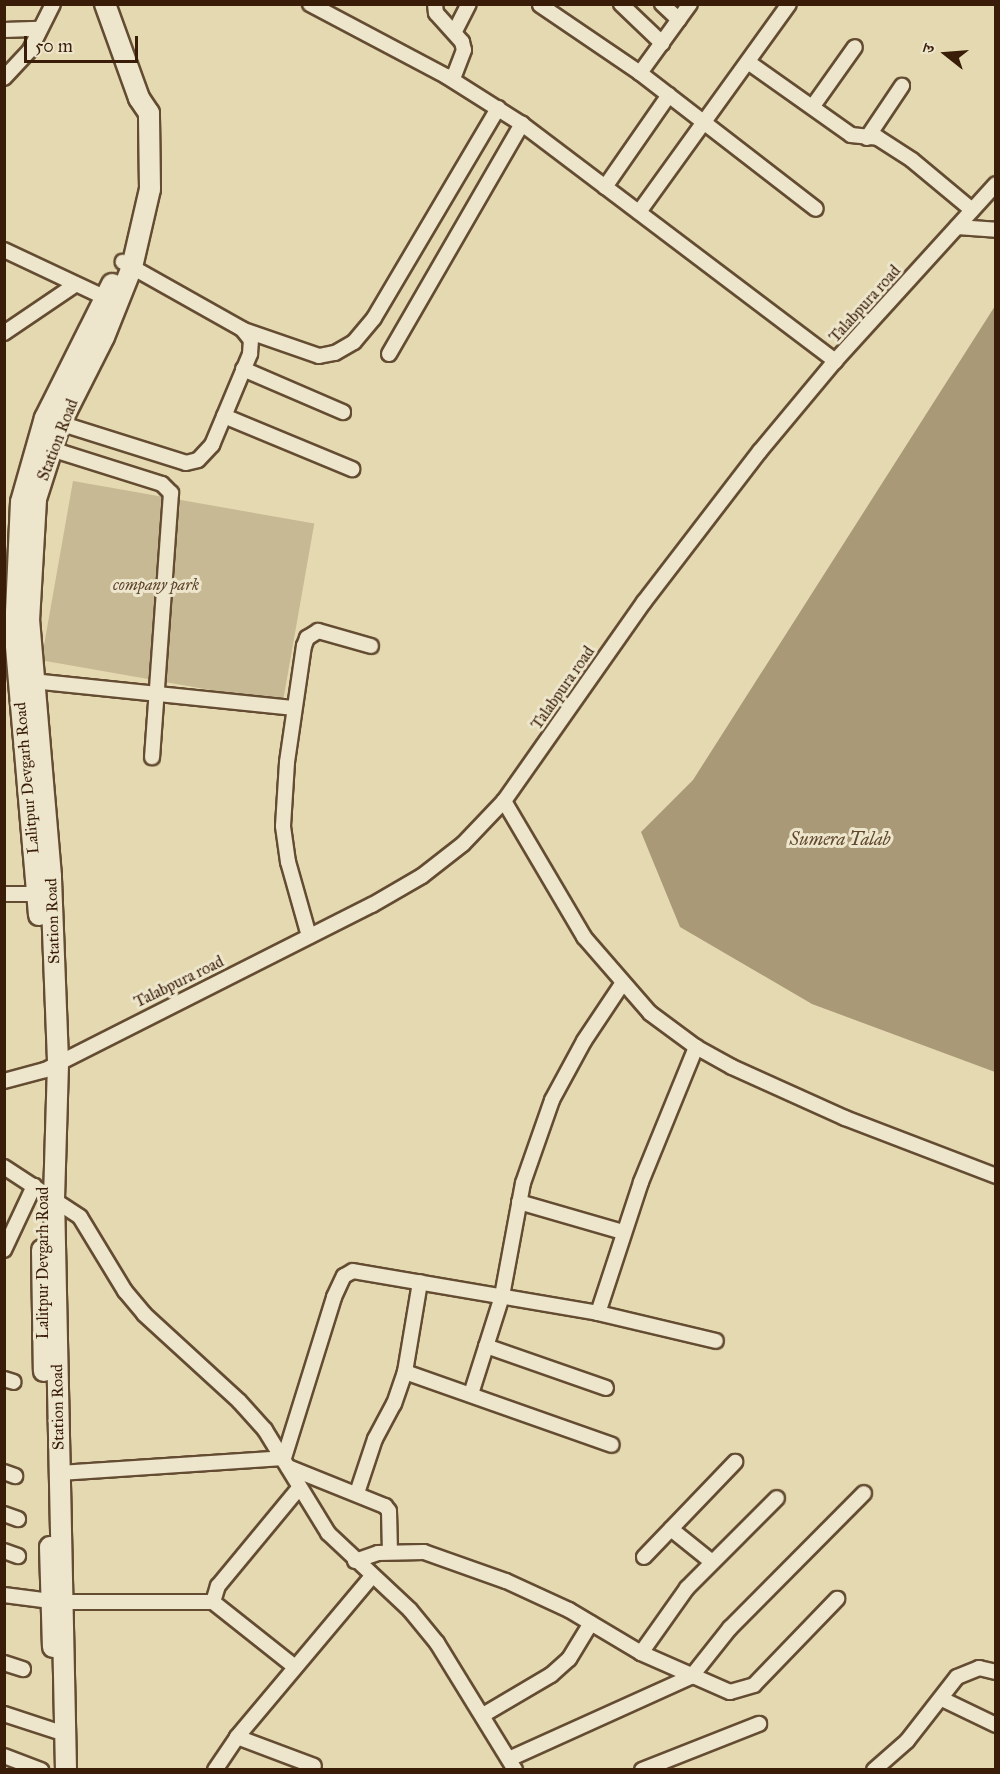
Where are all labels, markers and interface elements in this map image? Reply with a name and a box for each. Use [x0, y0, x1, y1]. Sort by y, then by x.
scale bar [27, 24, 141, 62]
north arrow [916, 24, 976, 84]
text: 50 m [35, 35, 73, 57]
text: उ [918, 42, 939, 55]
street label: Talabpura road [825, 261, 905, 347]
street label: Station Road [34, 396, 82, 484]
park label: company park [113, 575, 199, 595]
street label: Talabpura road [527, 643, 599, 733]
street label: Lalitpur Devgarh Road [11, 701, 43, 855]
water label: Sumera Talab [790, 828, 890, 850]
street label: Station Road [42, 878, 64, 964]
street label: Talabpura road [131, 952, 227, 1012]
street label: Lalitpur Devgarh Road [33, 1187, 53, 1339]
street label: Station Road [48, 1364, 68, 1450]

